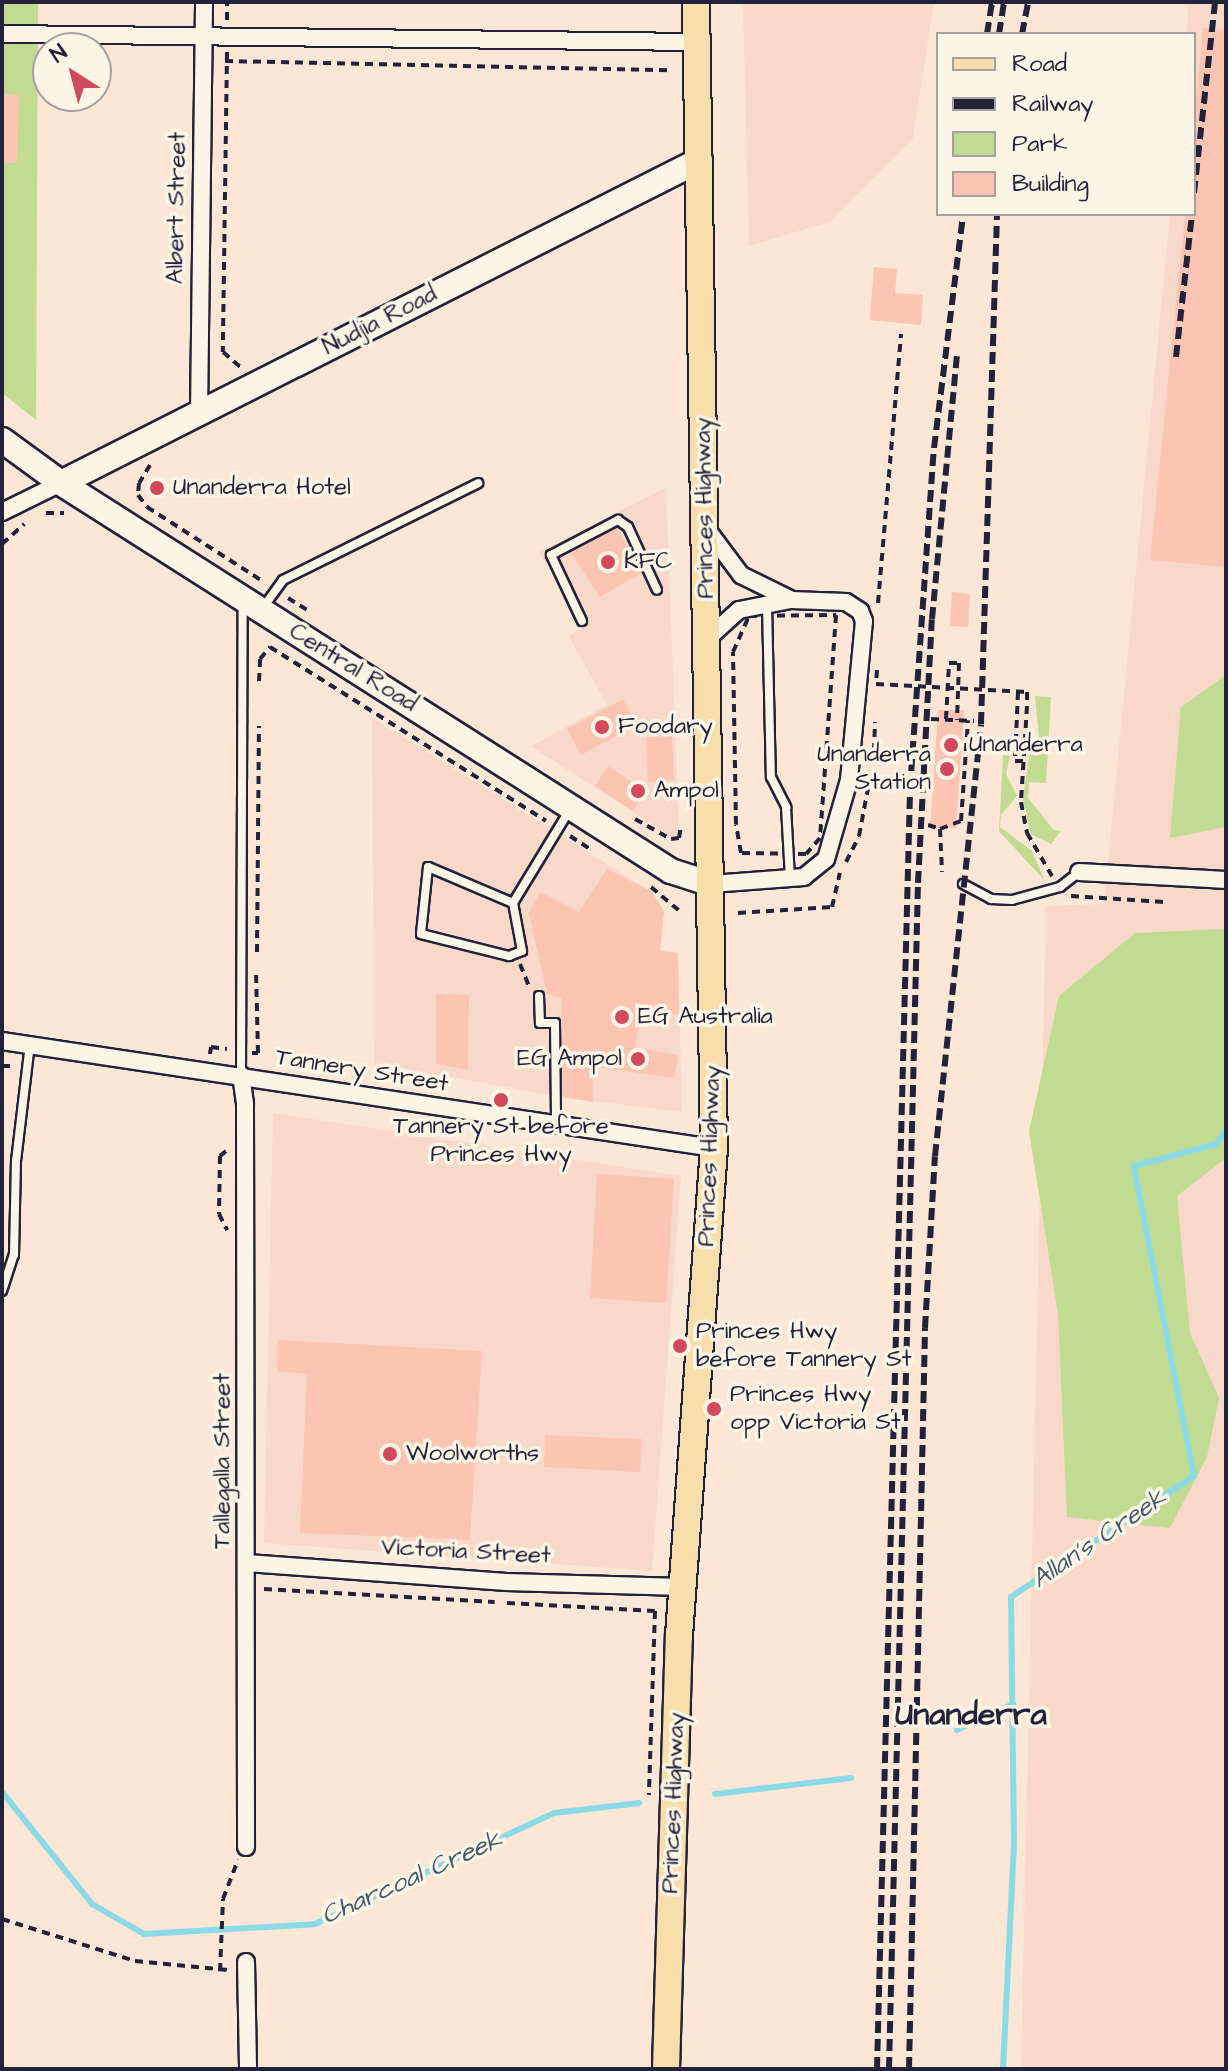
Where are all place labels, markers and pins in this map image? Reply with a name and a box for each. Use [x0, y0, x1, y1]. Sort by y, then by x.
place label: Unanderra Hotel [173, 474, 351, 502]
marker: Unanderra Hotel [148, 479, 166, 497]
place label: KFC [624, 548, 672, 576]
marker: KFC [599, 553, 617, 571]
place label: Foodary [618, 713, 713, 741]
marker: Foodary [593, 718, 611, 736]
place label: Unanderra [969, 731, 1083, 759]
marker: Unanderra [940, 734, 962, 756]
place label: Unanderra Station [817, 741, 931, 797]
marker: Unanderra Station [938, 760, 956, 778]
place label: Ampol [654, 777, 719, 805]
marker: Ampol [629, 782, 647, 800]
place label: EG Australia [638, 1003, 773, 1031]
marker: EG Australia [613, 1008, 631, 1026]
place label: EG Ampol [517, 1045, 622, 1073]
marker: EG Ampol [629, 1050, 647, 1068]
marker: Tannery St before Princes Hwy [492, 1091, 510, 1109]
place label: Tannery St before Princes Hwy [393, 1113, 609, 1169]
place label: Princes Hwy before Tannery St [696, 1318, 911, 1374]
marker: Princes Hwy before Tannery St [671, 1337, 689, 1355]
place label: Princes Hwy opp Victoria St [730, 1381, 901, 1437]
marker: Princes Hwy opp Victoria St [705, 1400, 723, 1418]
place label: Woolworths [406, 1440, 539, 1468]
marker: Woolworths [381, 1445, 399, 1463]

